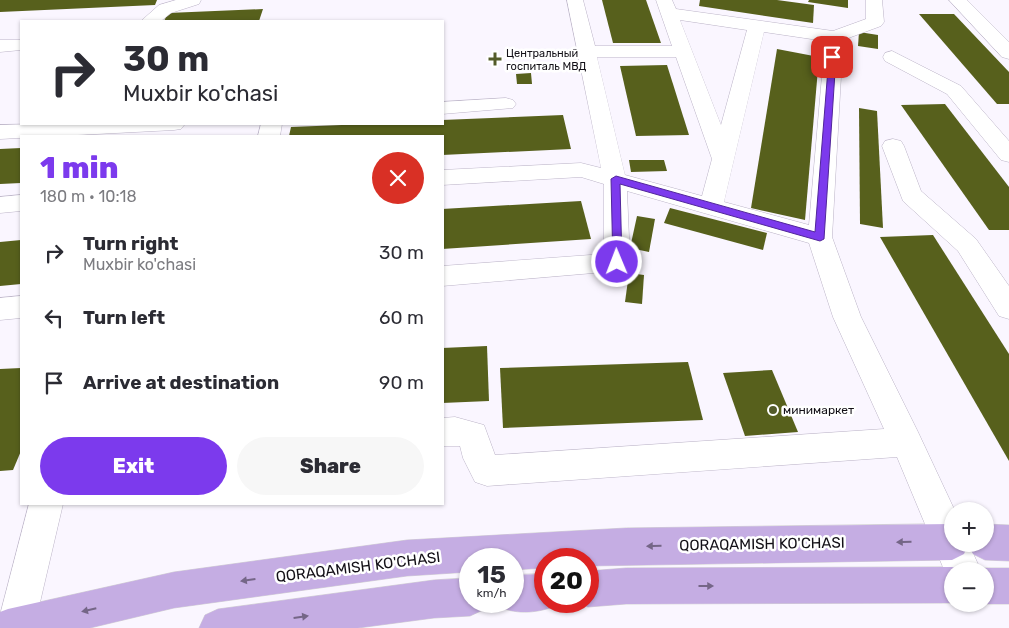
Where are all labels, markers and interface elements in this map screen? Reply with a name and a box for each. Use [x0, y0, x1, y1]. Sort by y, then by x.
pin [811, 36, 853, 78]
text: 30 m [123, 38, 209, 80]
icon: right [40, 40, 105, 105]
icon: arrive [818, 43, 846, 71]
place label: Центральный госпиталь МВД [506, 47, 587, 73]
marker: Центральный госпиталь МВД [488, 52, 502, 66]
text: Muxbir ko'chasi [123, 80, 278, 107]
text: 1 min [40, 150, 118, 186]
button: close [372, 152, 424, 204]
text: 180 m · 10:18 [40, 187, 137, 206]
text: Turn right [83, 232, 178, 255]
position arrow [590, 235, 642, 287]
icon: right [40, 239, 68, 267]
text: 30 m [379, 241, 424, 264]
text: Muxbir ko'chasi [83, 255, 196, 274]
icon: left [40, 304, 68, 332]
text: Turn left [83, 306, 165, 329]
text: 60 m [379, 306, 424, 329]
icon: arrive [40, 369, 68, 397]
text: Arrive at destination [83, 371, 279, 394]
text: 90 m [379, 371, 424, 394]
place label: минимаркет [783, 403, 854, 417]
marker: минимаркет [767, 404, 779, 416]
button: Exit [40, 437, 227, 495]
button: Share [237, 437, 424, 495]
map controls [944, 502, 994, 612]
button: + [944, 502, 994, 552]
street label: QORAQAMISH KO'CHASI [679, 534, 845, 554]
one-way arrow [896, 538, 912, 546]
one-way arrow [646, 542, 662, 550]
street label: QORAQAMISH KO'CHASI [275, 548, 441, 586]
speed limit sign: 20 [534, 548, 599, 613]
text: 15 [477, 560, 506, 589]
button: − [944, 562, 994, 612]
one-way arrow [240, 576, 256, 584]
one-way arrow [698, 582, 714, 590]
text: km/h [477, 586, 506, 600]
one-way arrow [81, 606, 96, 614]
one-way arrow [293, 613, 309, 621]

